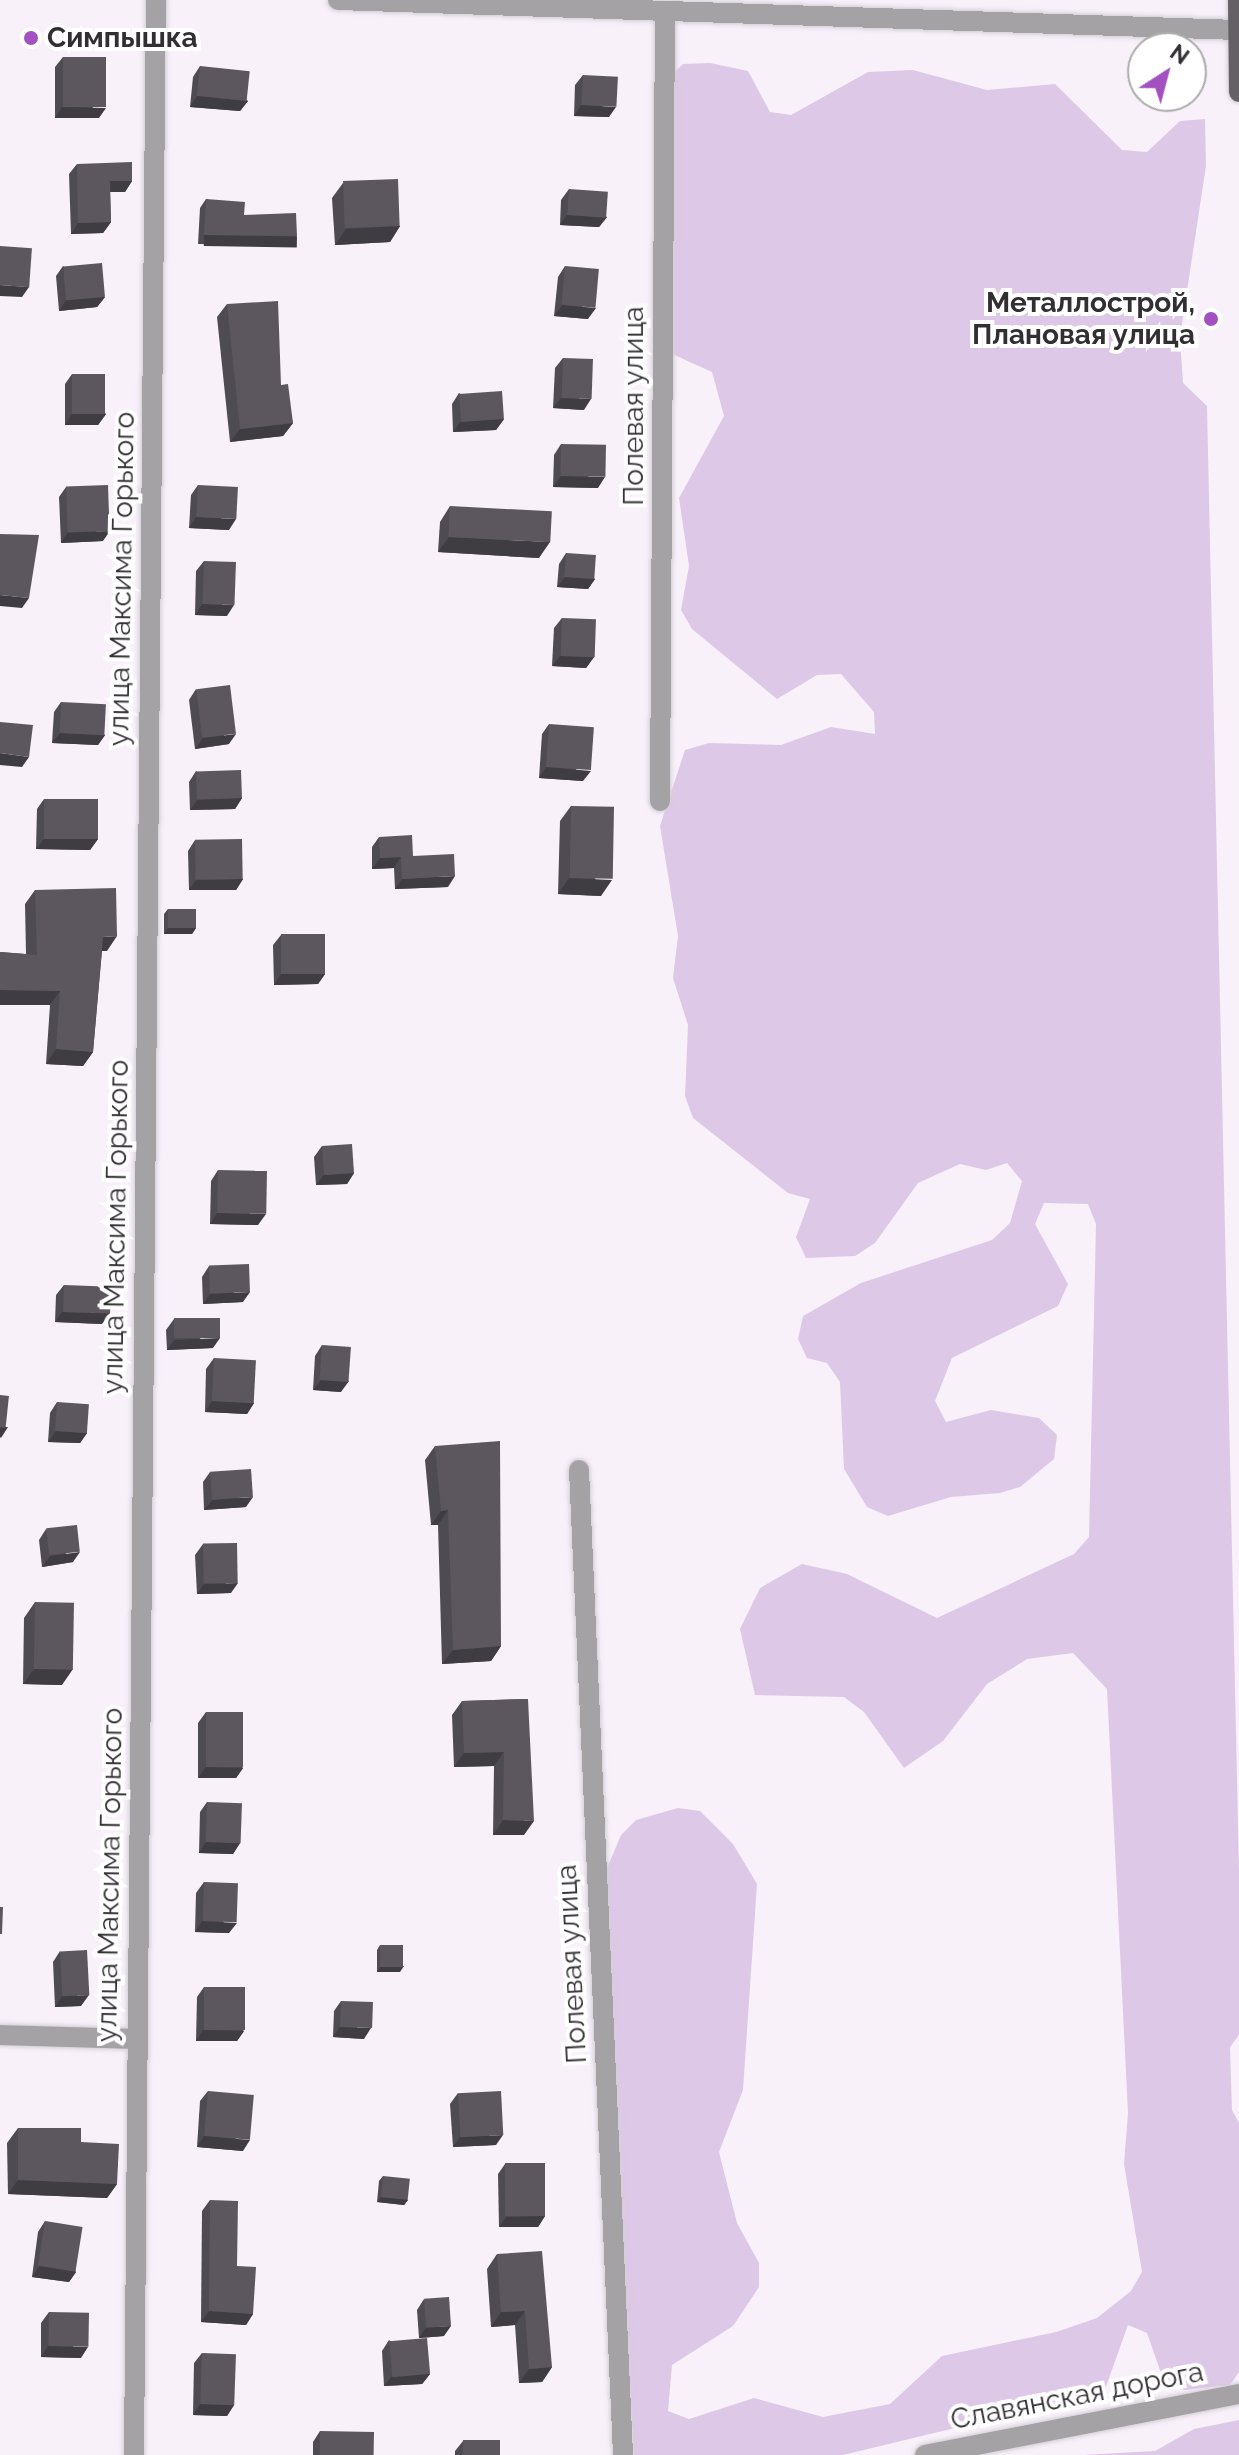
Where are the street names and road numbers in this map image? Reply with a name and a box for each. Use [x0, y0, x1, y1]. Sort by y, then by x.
street label: Полевая улица [617, 306, 651, 506]
street label: улица Максима Горького [102, 412, 142, 746]
street label: улица Максима Горького [96, 1060, 136, 1394]
street label: улица Максима Горького [90, 1708, 130, 2042]
street label: Полевая улица [550, 1863, 594, 2065]
street label: Славянская дорога [948, 2355, 1206, 2437]

